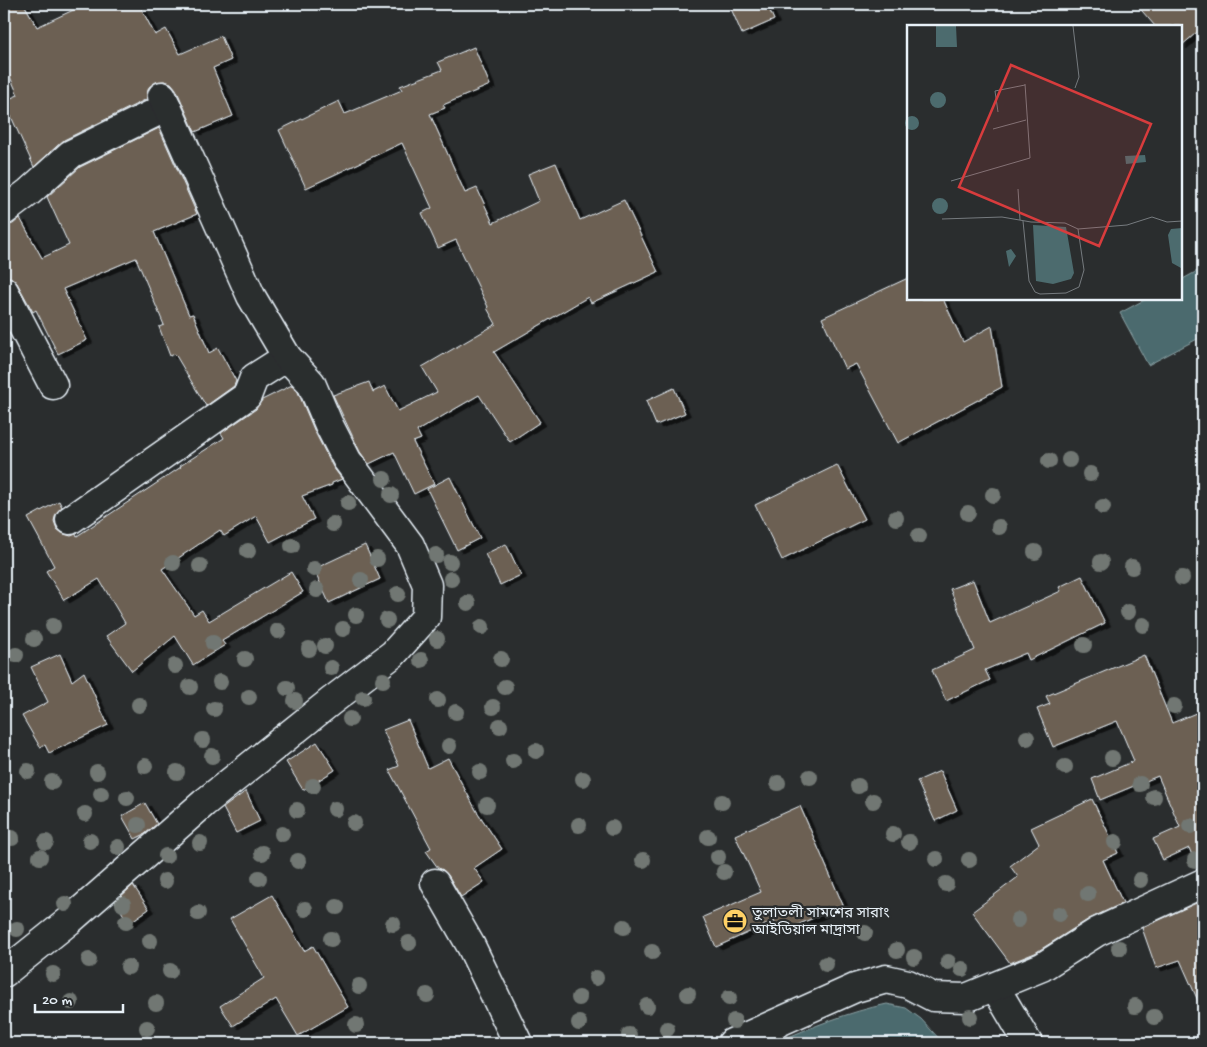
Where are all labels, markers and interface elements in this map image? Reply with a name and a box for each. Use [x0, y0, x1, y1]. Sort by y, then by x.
inset map [907, 25, 1182, 300]
place label: তুলাতলী সামশের সারাং আইডিয়াল মাদ্রাসা [751, 904, 890, 940]
office icon: তুলাতলী সামশের সারাং আইডিয়াল মাদ্রাসা [722, 908, 748, 934]
scale bar [35, 982, 122, 1014]
text: 20 m [42, 992, 72, 1010]

